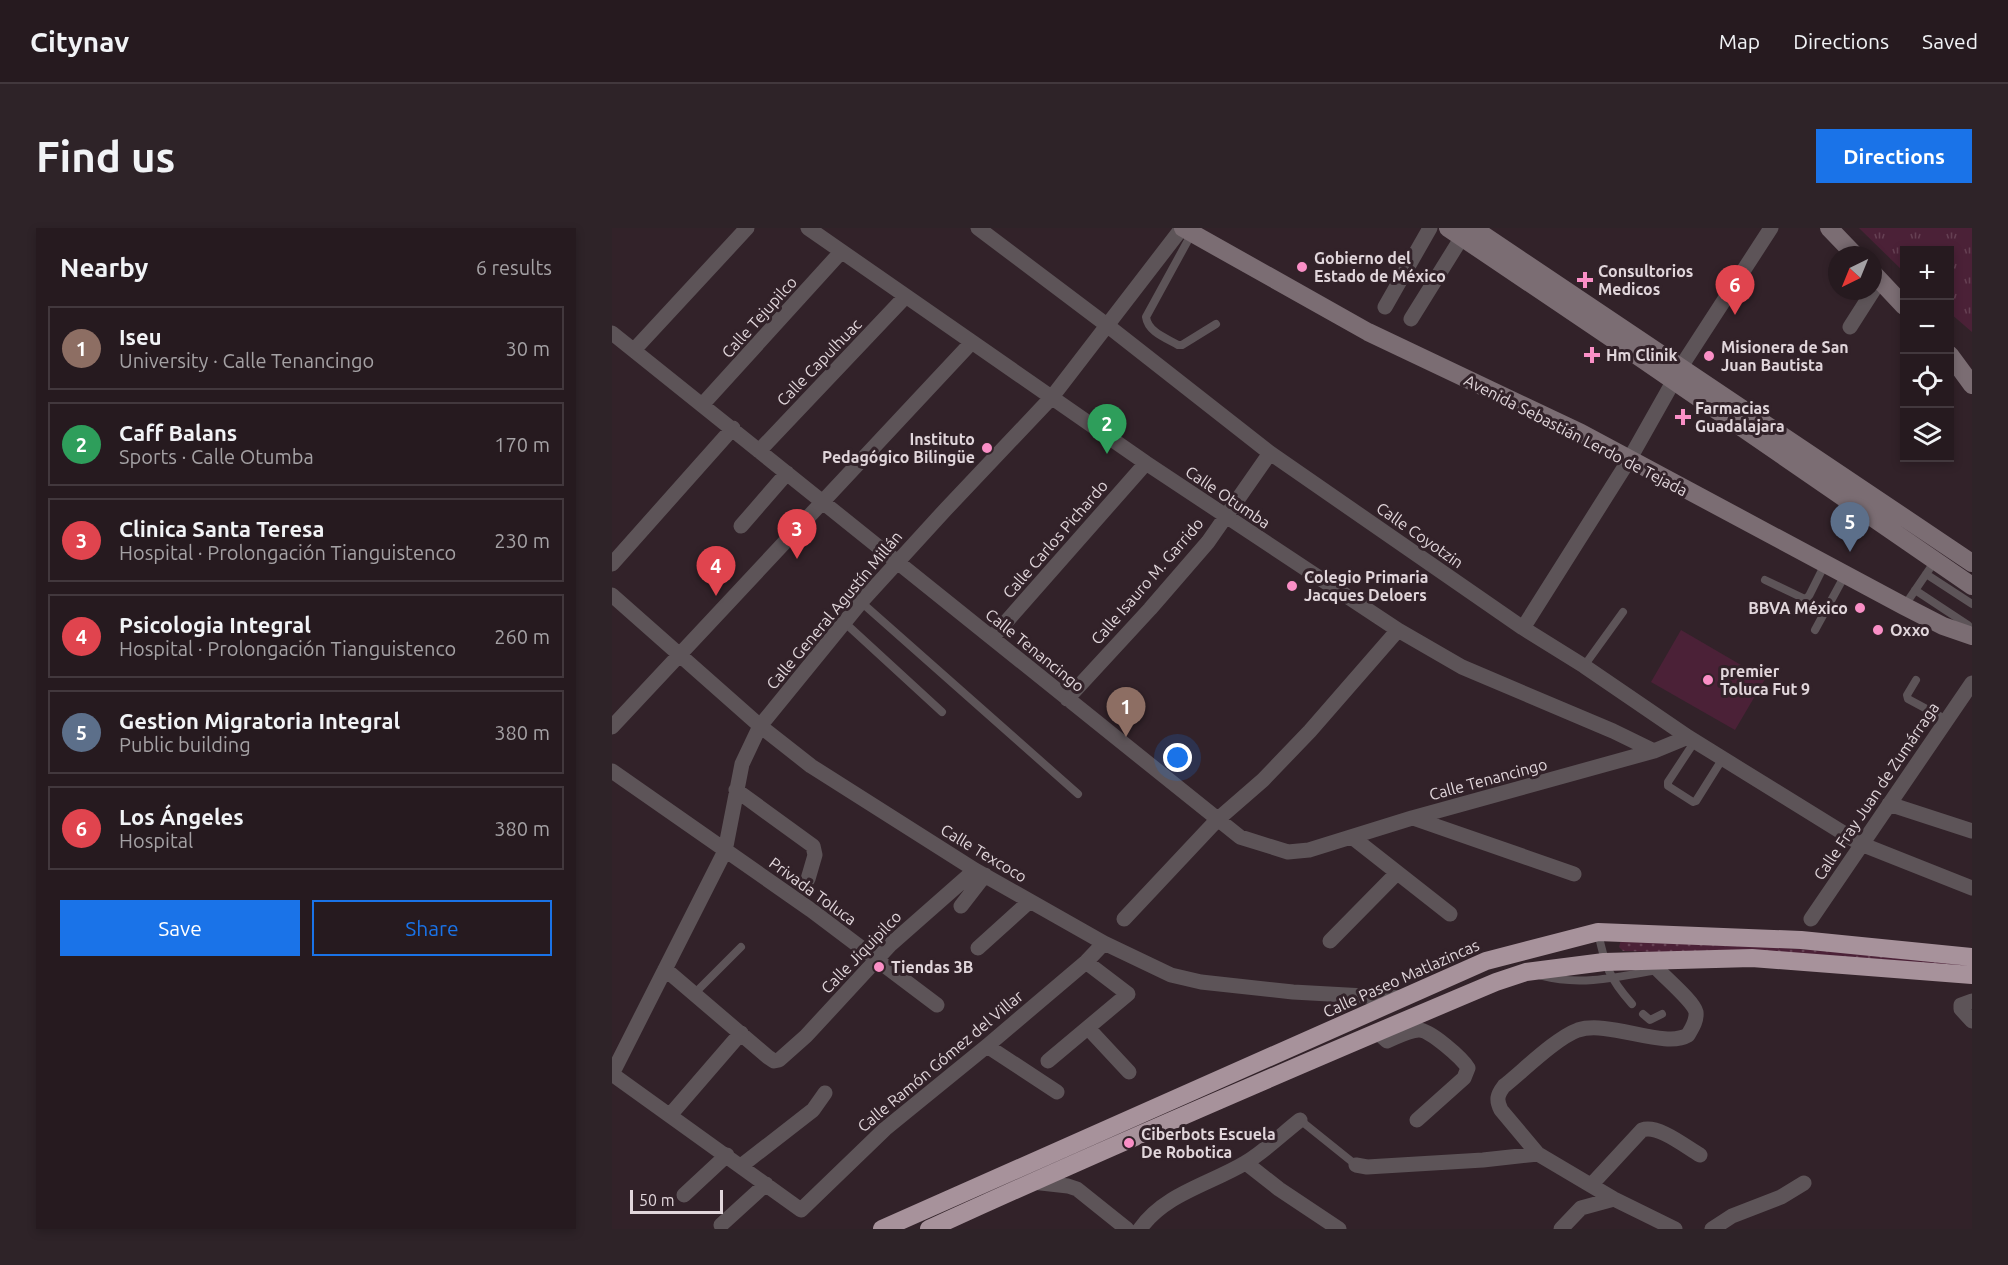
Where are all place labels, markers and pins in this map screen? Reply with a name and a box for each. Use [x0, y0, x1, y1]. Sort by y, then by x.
place label: Gobierno del Estado de México [1314, 249, 1446, 285]
marker: Gobierno del Estado de México [1295, 260, 1309, 274]
place label: Consultorios Medicos [1598, 262, 1693, 298]
pin: 6 [1716, 266, 1754, 315]
marker: Consultorios Medicos [1576, 271, 1594, 289]
place label: Misionera de San Juan Bautista [1721, 338, 1849, 374]
marker: Hm Clinik [1583, 346, 1601, 364]
place label: Hm Clinik [1606, 346, 1678, 364]
marker: Misionera de San Juan Bautista [1702, 349, 1716, 363]
place label: Farmacias Guadalajara [1695, 399, 1785, 435]
pin: 2 [1088, 404, 1126, 454]
marker: Farmacias Guadalajara [1676, 410, 1690, 424]
place label: Instituto Pedagógico Bilingüe [822, 430, 975, 466]
marker: Instituto Pedagógico Bilingüe [980, 441, 994, 455]
pin: 5 [1830, 502, 1870, 552]
pin: 3 [778, 510, 816, 559]
pin: 4 [696, 546, 736, 596]
place label: Colegio Primaria Jacques Deloers [1304, 568, 1428, 604]
marker: Colegio Primaria Jacques Deloers [1285, 579, 1299, 593]
place label: BBVA México [1748, 599, 1848, 617]
marker: BBVA México [1853, 601, 1867, 615]
place label: Oxxo [1890, 621, 1930, 639]
marker: Oxxo [1871, 623, 1885, 637]
place label: premier Toluca Fut 9 [1720, 662, 1810, 698]
marker: premier Toluca Fut 9 [1701, 673, 1715, 687]
pin: 1 [1106, 688, 1146, 737]
place label: Tiendas 3B [891, 958, 973, 976]
marker: Tiendas 3B [872, 960, 886, 974]
place label: Ciberbots Escuela De Robotica [1141, 1125, 1276, 1161]
marker: Ciberbots Escuela De Robotica [1122, 1136, 1136, 1150]

